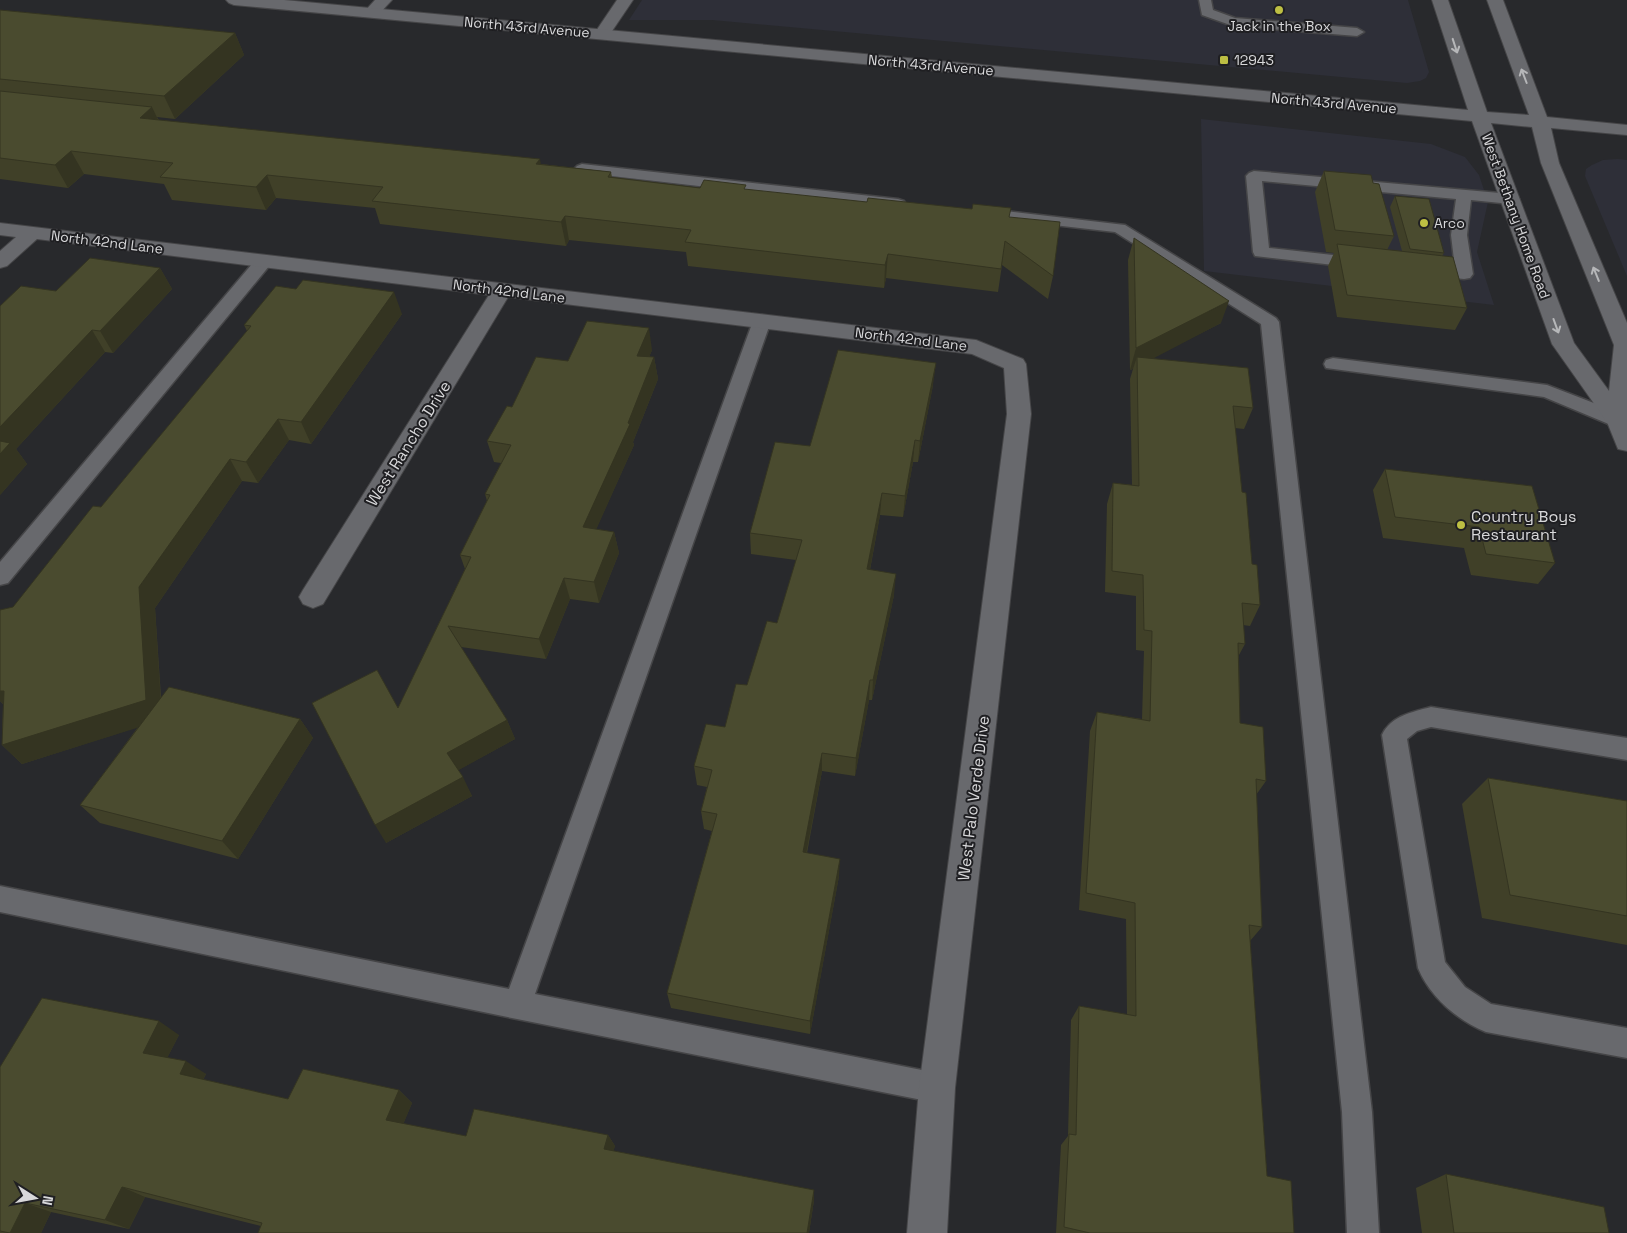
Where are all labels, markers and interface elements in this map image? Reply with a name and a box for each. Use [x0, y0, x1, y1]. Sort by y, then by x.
marker: Jack in the Box [1273, 4, 1285, 16]
street label: North 43rd Avenue [463, 13, 591, 41]
place label: Jack in the Box [1227, 17, 1331, 35]
one-way arrow [1451, 38, 1460, 54]
street label: North 43rd Avenue [867, 51, 995, 79]
place label: 12943 [1234, 51, 1274, 69]
marker: 12943 [1218, 54, 1230, 66]
one-way arrow [1519, 69, 1528, 84]
street label: North 43rd Avenue [1270, 89, 1398, 117]
street label: West Bethany Home Road [1478, 131, 1554, 301]
place label: Arco [1434, 214, 1465, 232]
marker: Arco [1418, 217, 1430, 229]
street label: North 42nd Lane [50, 226, 164, 258]
one-way arrow [1590, 267, 1600, 282]
street label: North 42nd Lane [452, 275, 566, 307]
one-way arrow [1552, 318, 1561, 334]
street label: North 42nd Lane [854, 323, 968, 355]
street label: West Rancho Drive [361, 377, 455, 510]
place label: Country Boys Restaurant [1471, 506, 1577, 545]
marker: Country Boys Restaurant [1455, 519, 1467, 531]
street label: West Palo Verde Drive [953, 714, 994, 882]
north arrow [10, 1173, 60, 1223]
text: N [38, 1194, 57, 1207]

